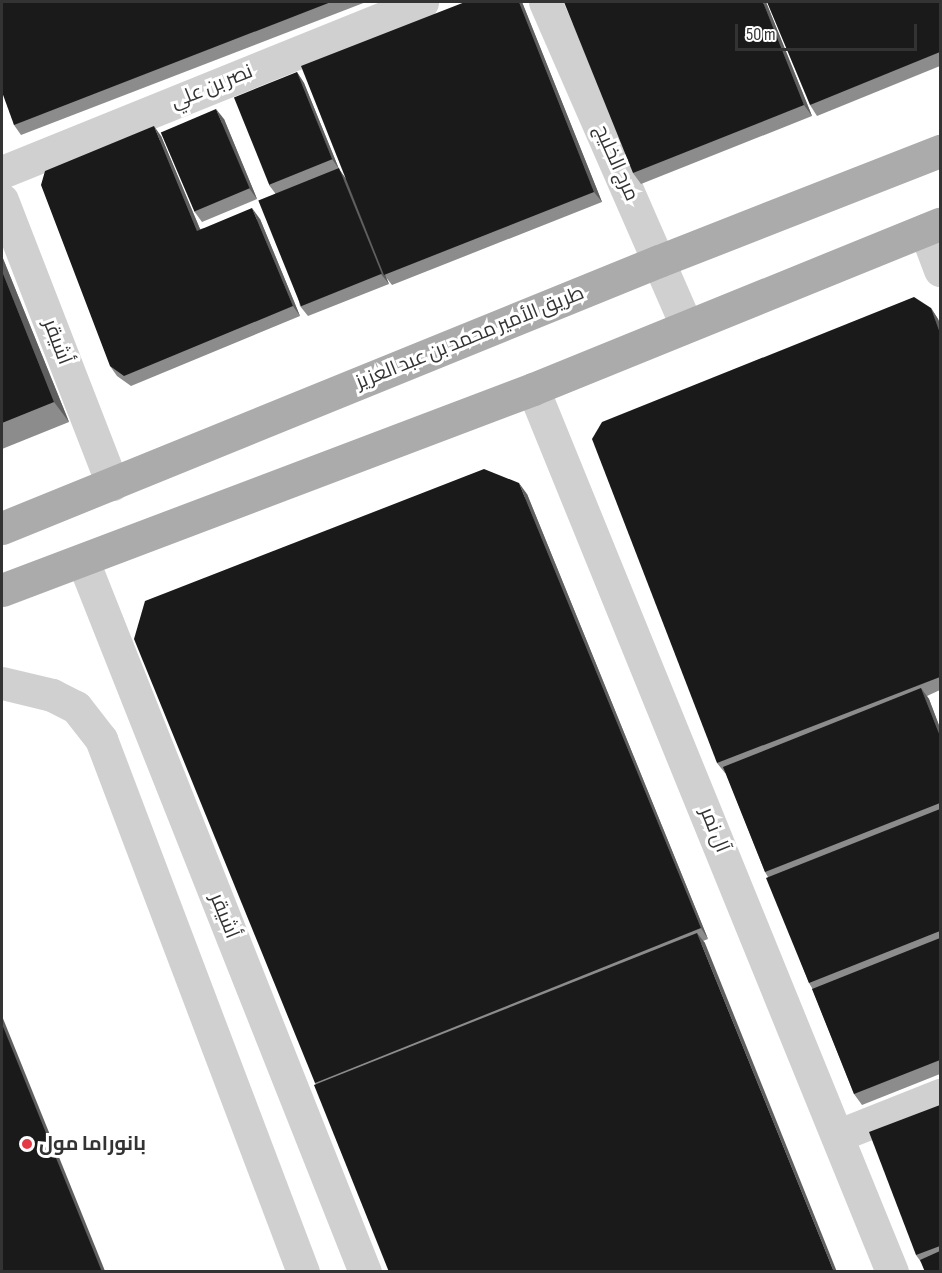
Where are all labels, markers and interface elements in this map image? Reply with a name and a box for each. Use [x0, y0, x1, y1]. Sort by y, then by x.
scale bar [738, 12, 920, 50]
text: 50 m [746, 24, 776, 45]
street label: نصر بن علي [168, 60, 256, 114]
street label: مرج الخليج [589, 121, 643, 205]
street label: طريق الأمير محمد بن عبد العزيز [352, 281, 588, 395]
street label: أشيقر [37, 316, 77, 368]
street label: آل نمر [694, 804, 734, 856]
street label: أشيقر [204, 890, 244, 942]
place label: بانوراما مول [39, 1132, 146, 1156]
marker: بانوراما مول [20, 1137, 34, 1151]

